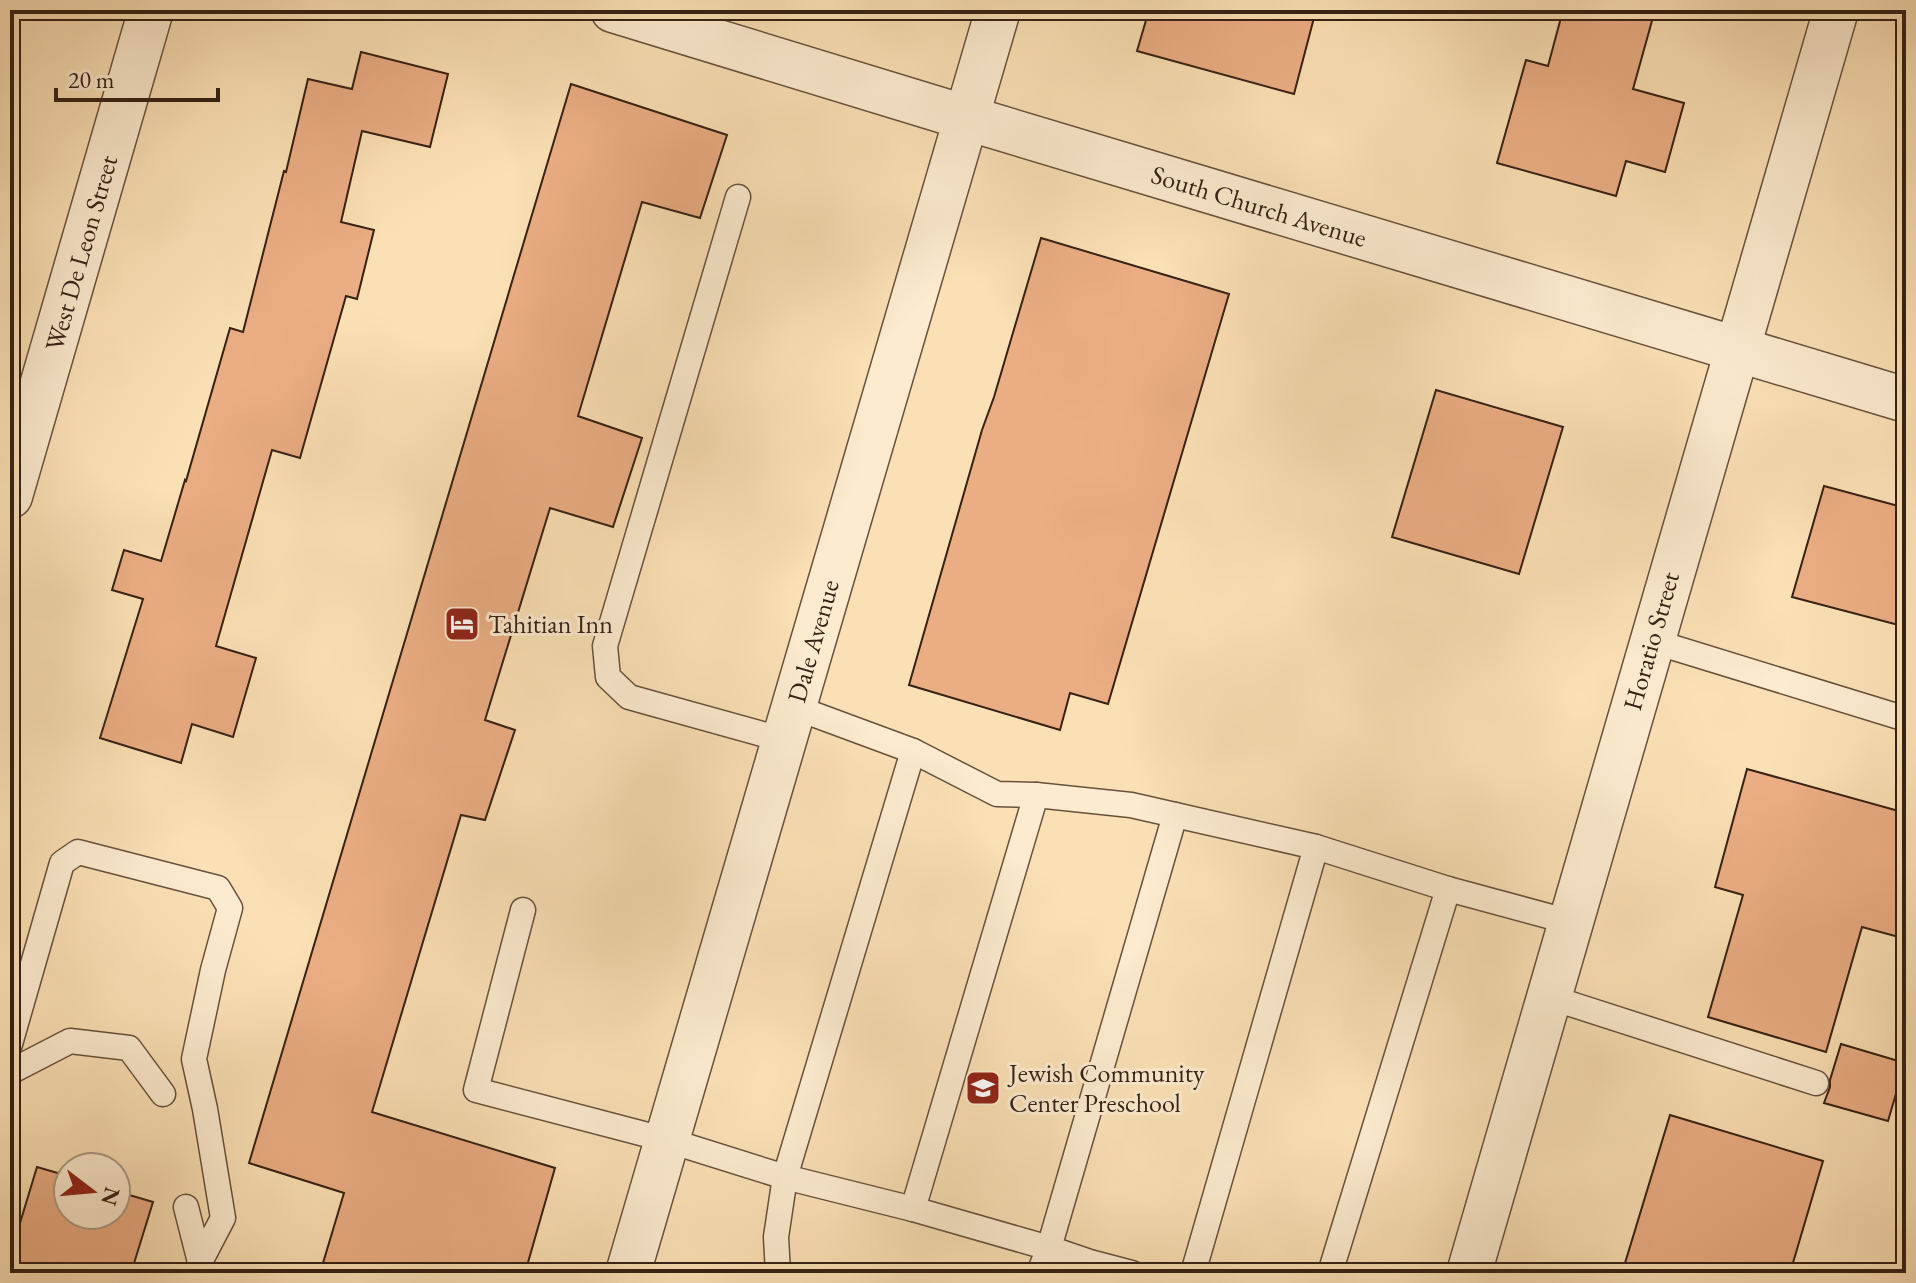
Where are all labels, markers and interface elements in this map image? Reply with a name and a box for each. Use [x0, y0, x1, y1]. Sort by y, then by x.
scale bar [56, 52, 218, 102]
text: 20 m [68, 64, 115, 95]
street label: West De Leon Street [37, 151, 125, 355]
street label: South Church Avenue [1147, 157, 1371, 255]
street label: Horatio Street [1615, 568, 1687, 714]
street label: Dale Avenue [779, 576, 847, 706]
hotel icon: Tahitian Inn [443, 605, 481, 643]
place label: Tahitian Inn [488, 607, 613, 641]
place label: Jewish Community Center Preschool [1007, 1056, 1205, 1120]
school or university icon: Jewish Community Center Preschool [964, 1069, 1002, 1107]
north arrow [52, 1151, 132, 1231]
text: N [94, 1184, 127, 1209]

